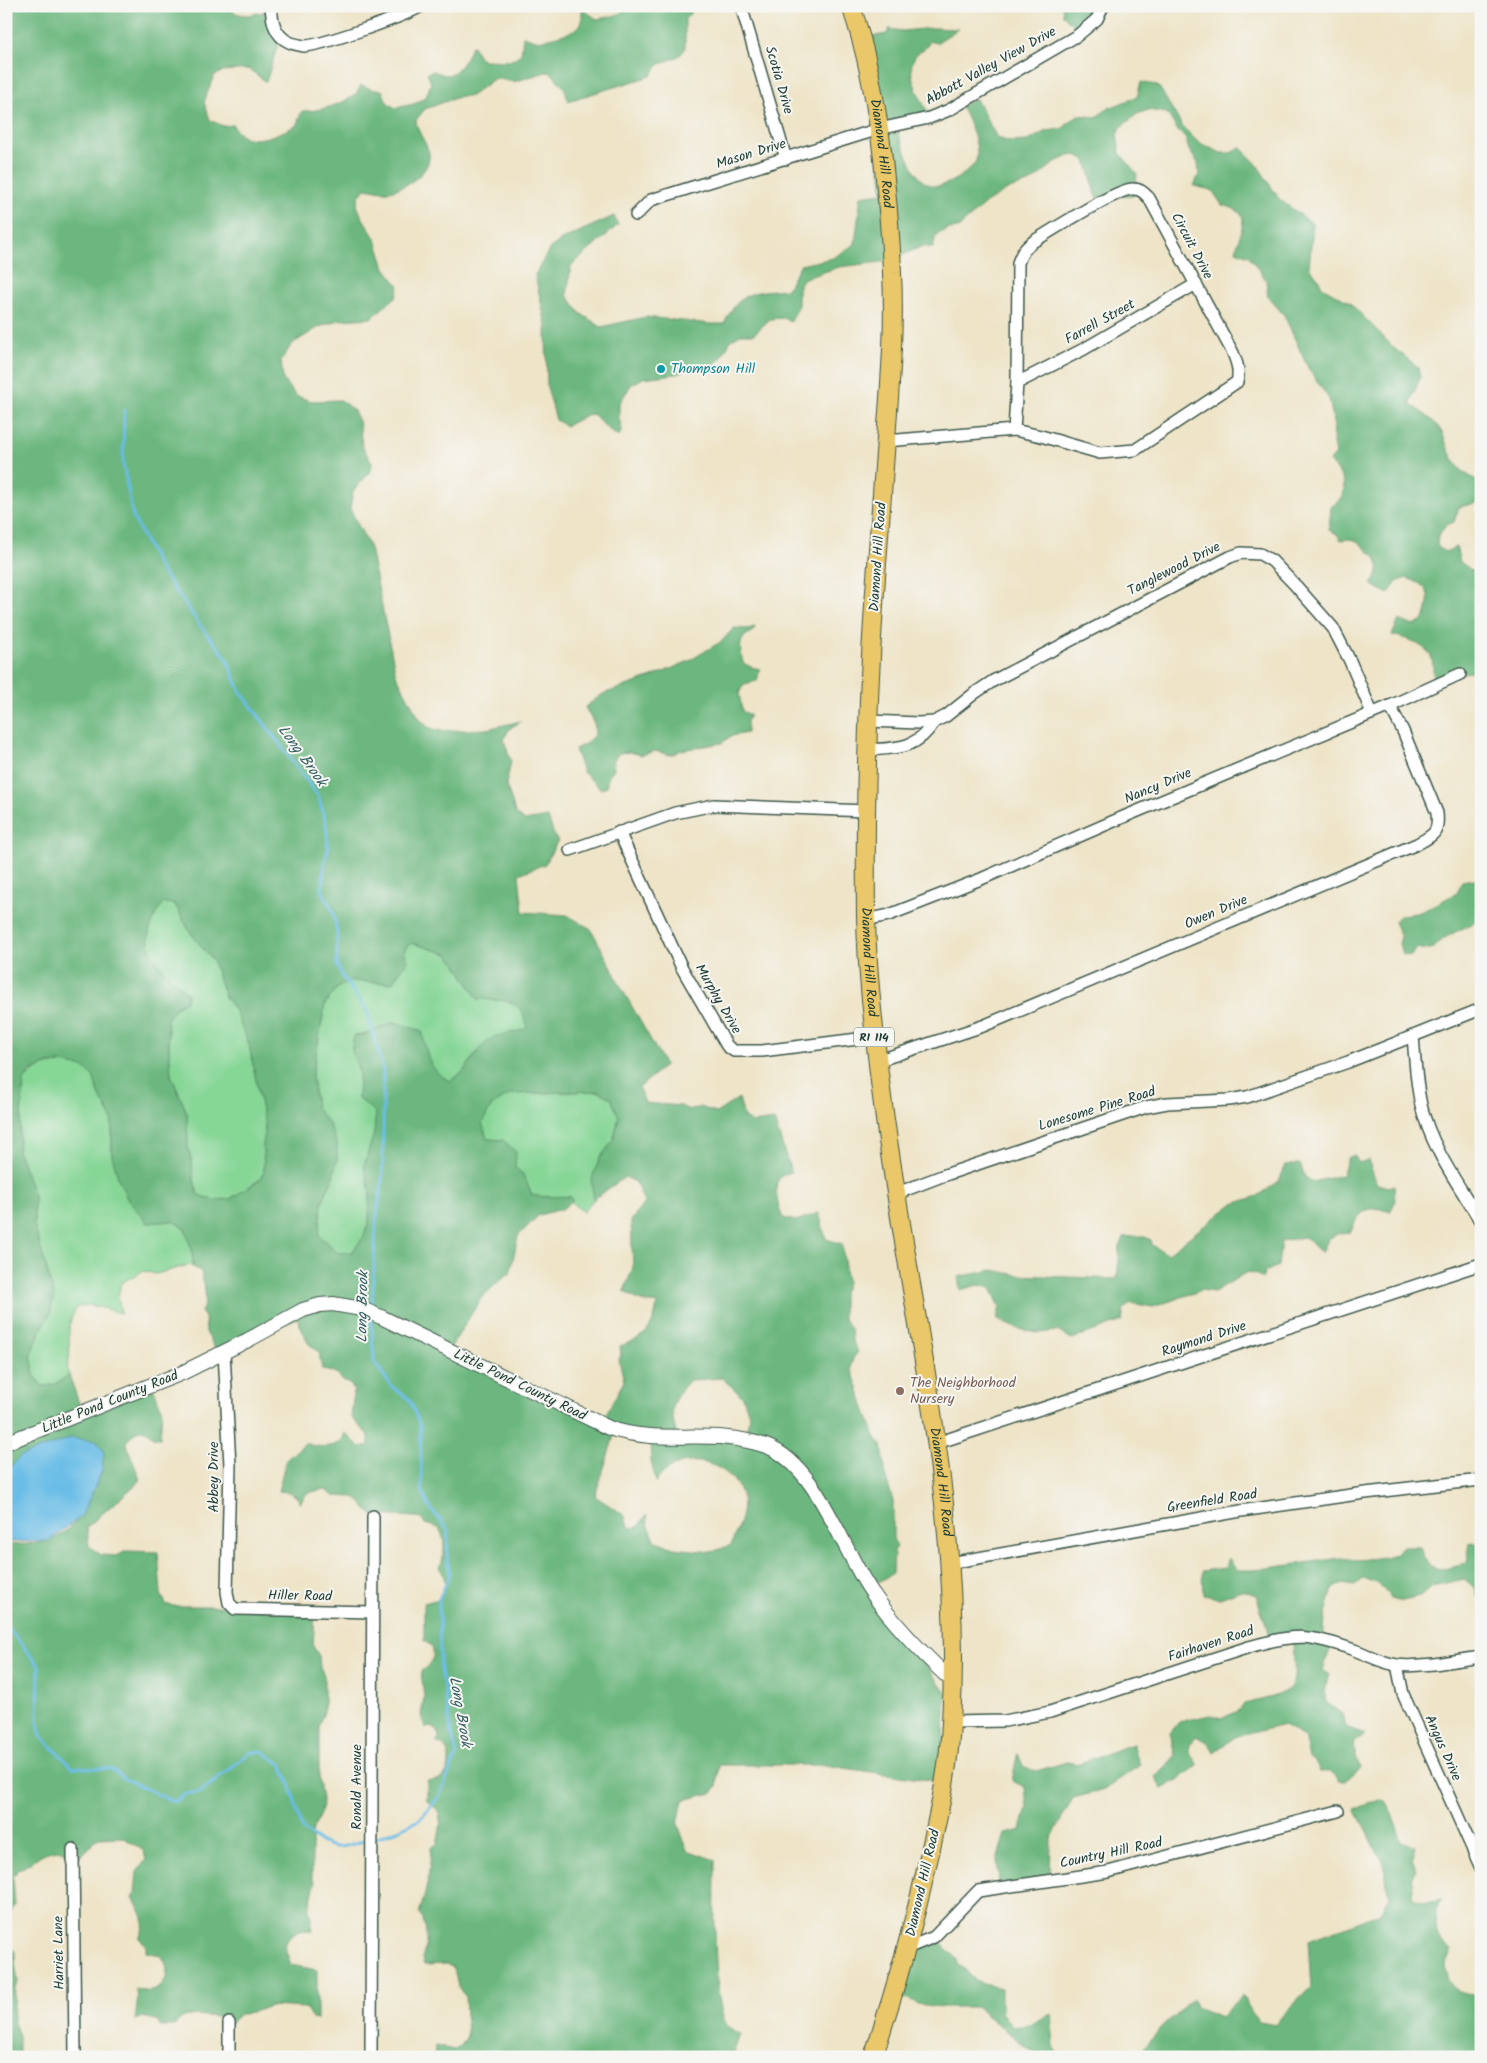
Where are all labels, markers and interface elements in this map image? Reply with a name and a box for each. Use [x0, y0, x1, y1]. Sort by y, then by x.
street label: Abbott Valley View Drive [922, 20, 1061, 111]
street label: Scotia Drive [759, 43, 799, 117]
street label: Diamond Hill Road [864, 97, 899, 210]
street label: Mason Drive [713, 133, 789, 175]
street label: Circuit Drive [1165, 209, 1219, 284]
street label: Farrell Street [1061, 293, 1140, 350]
place label: Thompson Hill [671, 358, 756, 380]
marker: Thompson Hill [655, 363, 667, 375]
street label: Diamond Hill Road [863, 500, 893, 613]
street label: Tanglewood Drive [1124, 536, 1225, 602]
water label: Long Brook [271, 720, 334, 793]
street label: Nancy Drive [1121, 762, 1196, 810]
street label: Owen Drive [1181, 889, 1252, 935]
street label: Diamond Hill Road [855, 907, 884, 1019]
street label: Murphy Drive [689, 960, 747, 1039]
road number: RI 114 [854, 1028, 894, 1046]
street label: Lonesome Pine Road [1036, 1080, 1159, 1137]
water label: Long Brook [350, 1269, 376, 1343]
street label: Raymond Drive [1159, 1315, 1250, 1363]
street label: Little Pond County Road [450, 1343, 591, 1427]
street label: Little Pond County Road [38, 1364, 183, 1440]
place label: The Neighborhood Nursery [910, 1372, 1017, 1410]
marker: The Neighborhood Nursery [894, 1385, 906, 1397]
street label: Diamond Hill Road [923, 1426, 958, 1538]
street label: Abbey Drive [203, 1441, 225, 1512]
street label: Greenfield Road [1165, 1483, 1260, 1519]
street label: Hiller Road [268, 1584, 333, 1608]
street label: Fairhaven Road [1165, 1619, 1258, 1668]
water label: Long Brook [442, 1675, 478, 1751]
street label: Angus Drive [1419, 1711, 1468, 1785]
street label: Ronald Avenue [346, 1743, 368, 1830]
street label: Diamond Hill Road [900, 1826, 946, 1939]
street label: Country Hill Road [1058, 1831, 1165, 1875]
street label: Harriet Lane [47, 1915, 71, 1990]

